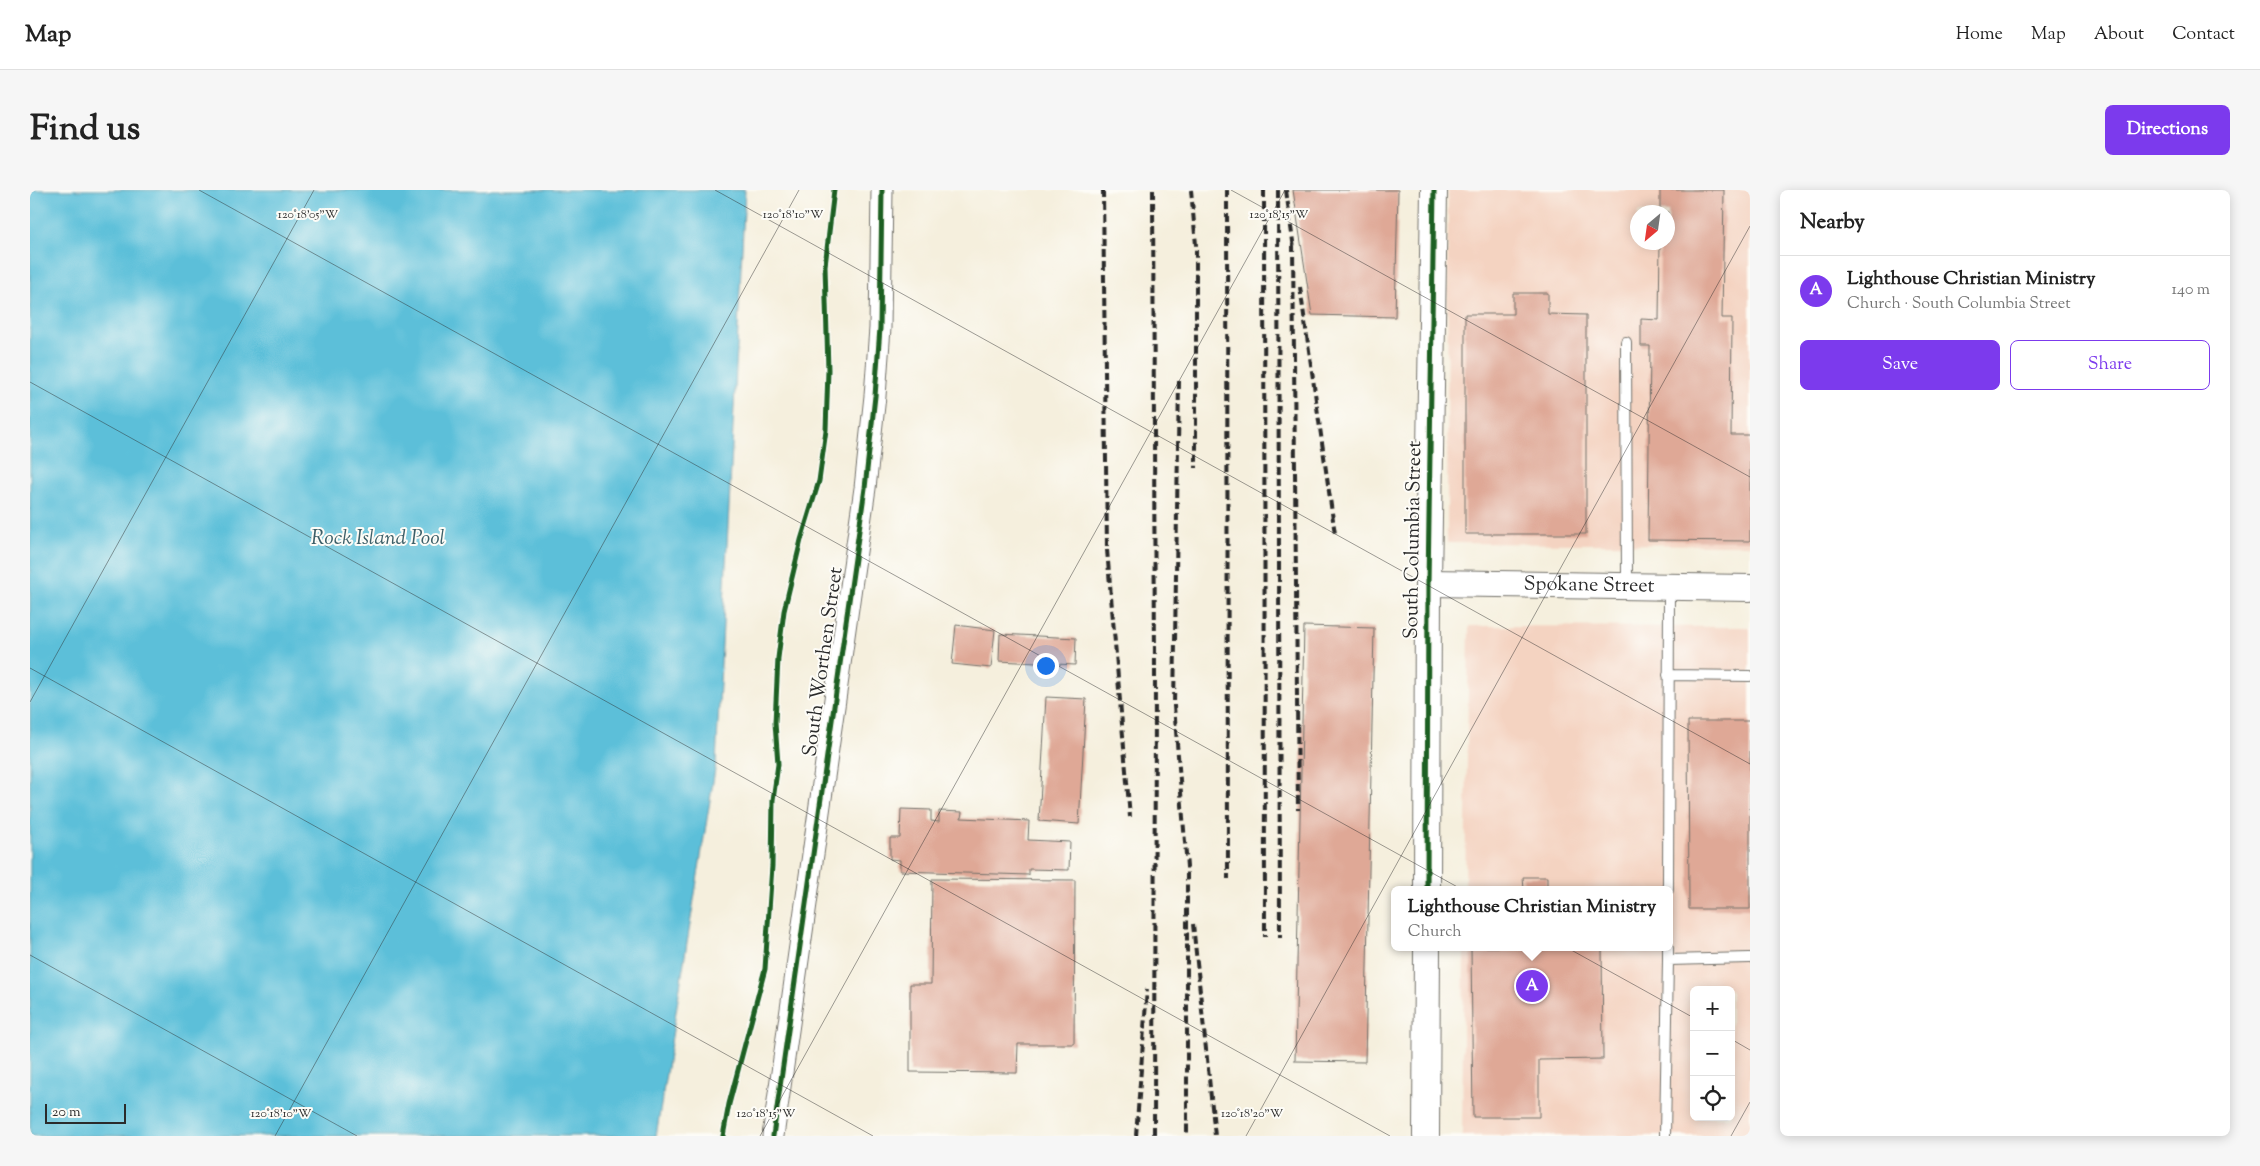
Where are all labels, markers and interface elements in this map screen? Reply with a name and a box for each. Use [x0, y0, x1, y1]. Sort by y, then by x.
text: Map [25, 18, 71, 52]
text: Home [1956, 22, 2003, 48]
text: Map [2031, 22, 2066, 48]
text: About [2094, 22, 2144, 48]
text: Contact [2172, 22, 2235, 48]
text: Find us [30, 105, 140, 156]
button: Directions [2105, 105, 2230, 155]
north arrow [1630, 205, 1675, 250]
text: 120°18'05"W [278, 206, 339, 224]
text: 120°18'10"W [763, 206, 824, 224]
text: 120°18'15"W [1250, 206, 1309, 224]
text: Nearby [1800, 208, 1865, 238]
text: Lighthouse Christian Ministry [1847, 266, 2095, 293]
text: A [1810, 279, 1823, 302]
text: 140 m [2172, 279, 2210, 302]
text: Church · South Columbia Street [1847, 293, 2071, 316]
button: Save [1800, 340, 2000, 390]
button: Share [2010, 340, 2210, 390]
street label: South Columbia Street [1398, 440, 1430, 640]
water label: Rock Island Pool [311, 524, 445, 554]
street label: South Worthen Street [796, 565, 852, 759]
street label: Spokane Street [1523, 570, 1655, 601]
your location [1033, 653, 1059, 679]
popup [1391, 886, 1673, 951]
text: Lighthouse Christian Ministry [1408, 894, 1656, 921]
text: Church [1408, 921, 1462, 944]
pin: A [1516, 967, 1548, 1005]
map controls [1690, 986, 1735, 1121]
button: + [1690, 986, 1735, 1031]
button: − [1690, 1031, 1735, 1076]
button: locate [1690, 1076, 1735, 1121]
scale bar [45, 1101, 126, 1124]
text: 20 m [52, 1103, 81, 1123]
text: 120°18'10"W [251, 1105, 312, 1123]
text: 120°18'15"W [737, 1105, 796, 1123]
text: 120°18'20"W [1221, 1105, 1284, 1123]

